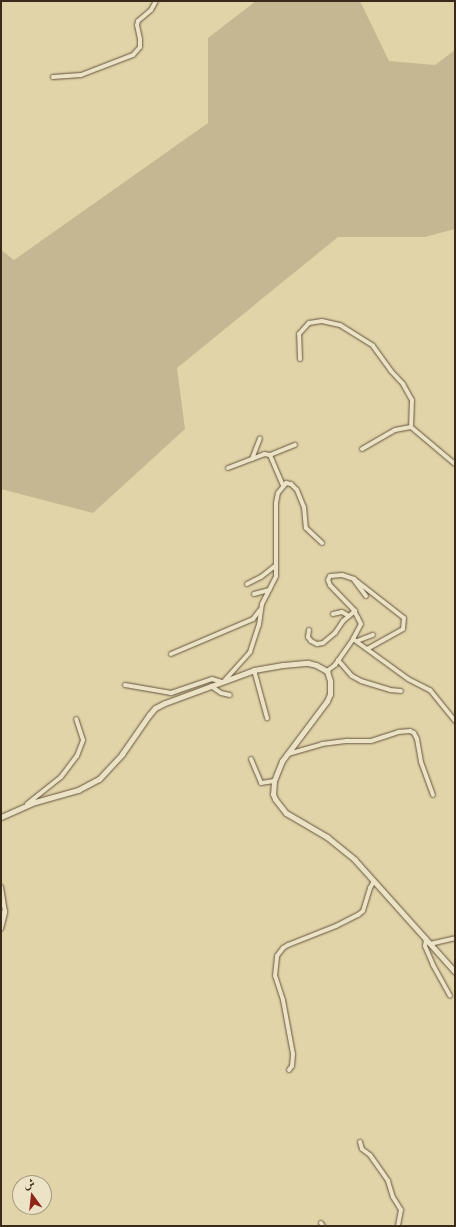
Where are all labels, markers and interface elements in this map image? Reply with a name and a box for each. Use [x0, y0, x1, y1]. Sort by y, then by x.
north arrow [12, 1175, 52, 1215]
text: ش [22, 1176, 36, 1192]

